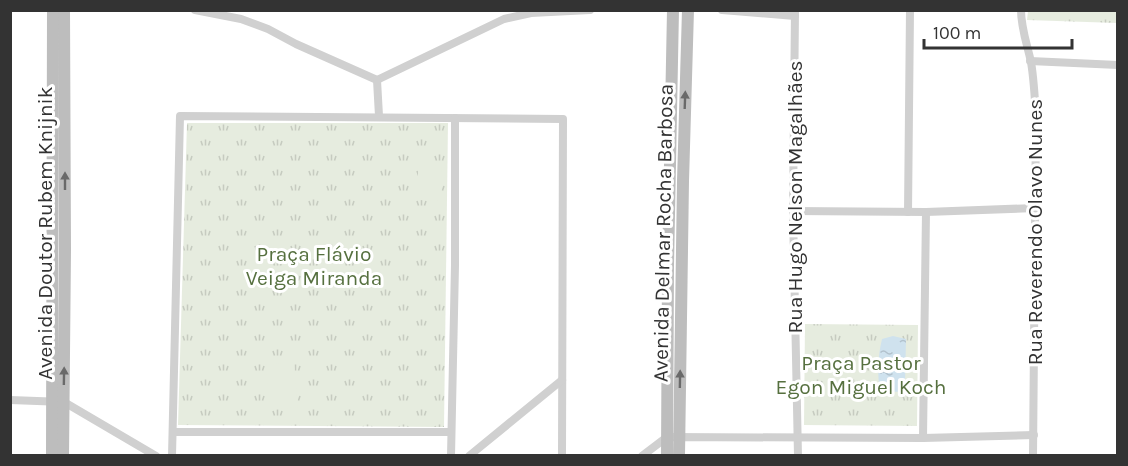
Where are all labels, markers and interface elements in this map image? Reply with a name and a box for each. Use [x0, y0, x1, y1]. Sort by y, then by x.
scale bar [924, 12, 1072, 50]
text: 100 m [933, 22, 981, 44]
street label: Rua Hugo Nelson Magalhães [783, 60, 807, 334]
street label: Avenida Delmar Rocha Barbosa [648, 84, 678, 382]
street label: Avenida Doutor Rubem Knijnik [33, 86, 57, 380]
one-way arrow [680, 90, 690, 109]
street label: Rua Reverendo Olavo Nunes [1023, 99, 1047, 365]
one-way arrow [60, 172, 70, 191]
park label: Praça Flávio Veiga Miranda [246, 242, 382, 290]
park label: Praça Pastor Egon Miguel Koch [776, 351, 946, 399]
one-way arrow [59, 367, 69, 386]
one-way arrow [675, 369, 685, 388]

